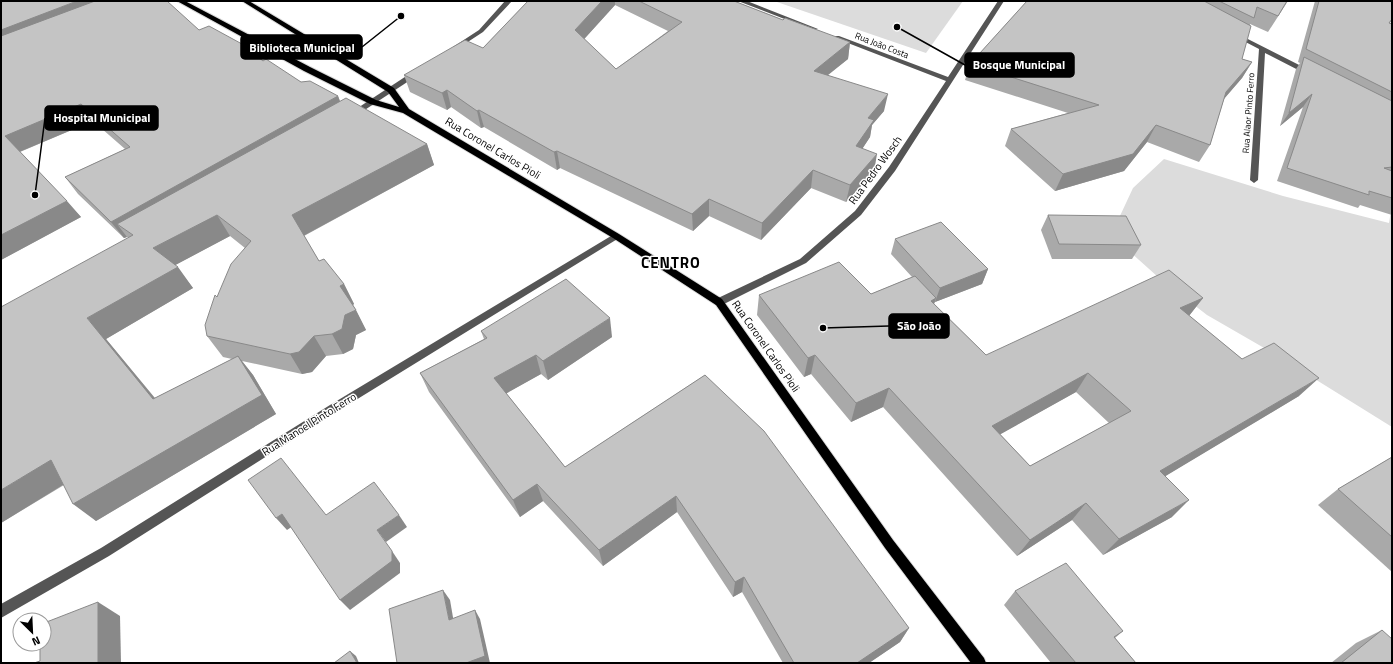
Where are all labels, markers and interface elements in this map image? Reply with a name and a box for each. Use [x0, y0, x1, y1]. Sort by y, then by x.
street label: Rua João Costa [853, 29, 911, 61]
callout: Biblioteca Municipal [241, 35, 362, 59]
text: Biblioteca Municipal [249, 38, 355, 57]
callout: Bosque Municipal [965, 53, 1074, 77]
text: Bosque Municipal [973, 55, 1065, 74]
street label: Rua Alaor Pinto Ferro [1239, 72, 1257, 154]
callout: Hospital Municipal [45, 106, 158, 130]
text: Hospital Municipal [53, 108, 151, 127]
street label: Rua Coronel Carlos Pioli [442, 113, 544, 183]
street label: Rua Pedro Wosch [845, 132, 905, 208]
district label: CENTRO [641, 251, 701, 274]
street label: Rua Coronel Carlos Pioli [728, 297, 804, 395]
callout: São João [889, 314, 949, 338]
text: São João [897, 316, 941, 335]
street label: Rua Manoel Pinto Ferro [259, 388, 360, 460]
north arrow [12, 612, 52, 652]
text: N [29, 632, 43, 650]

